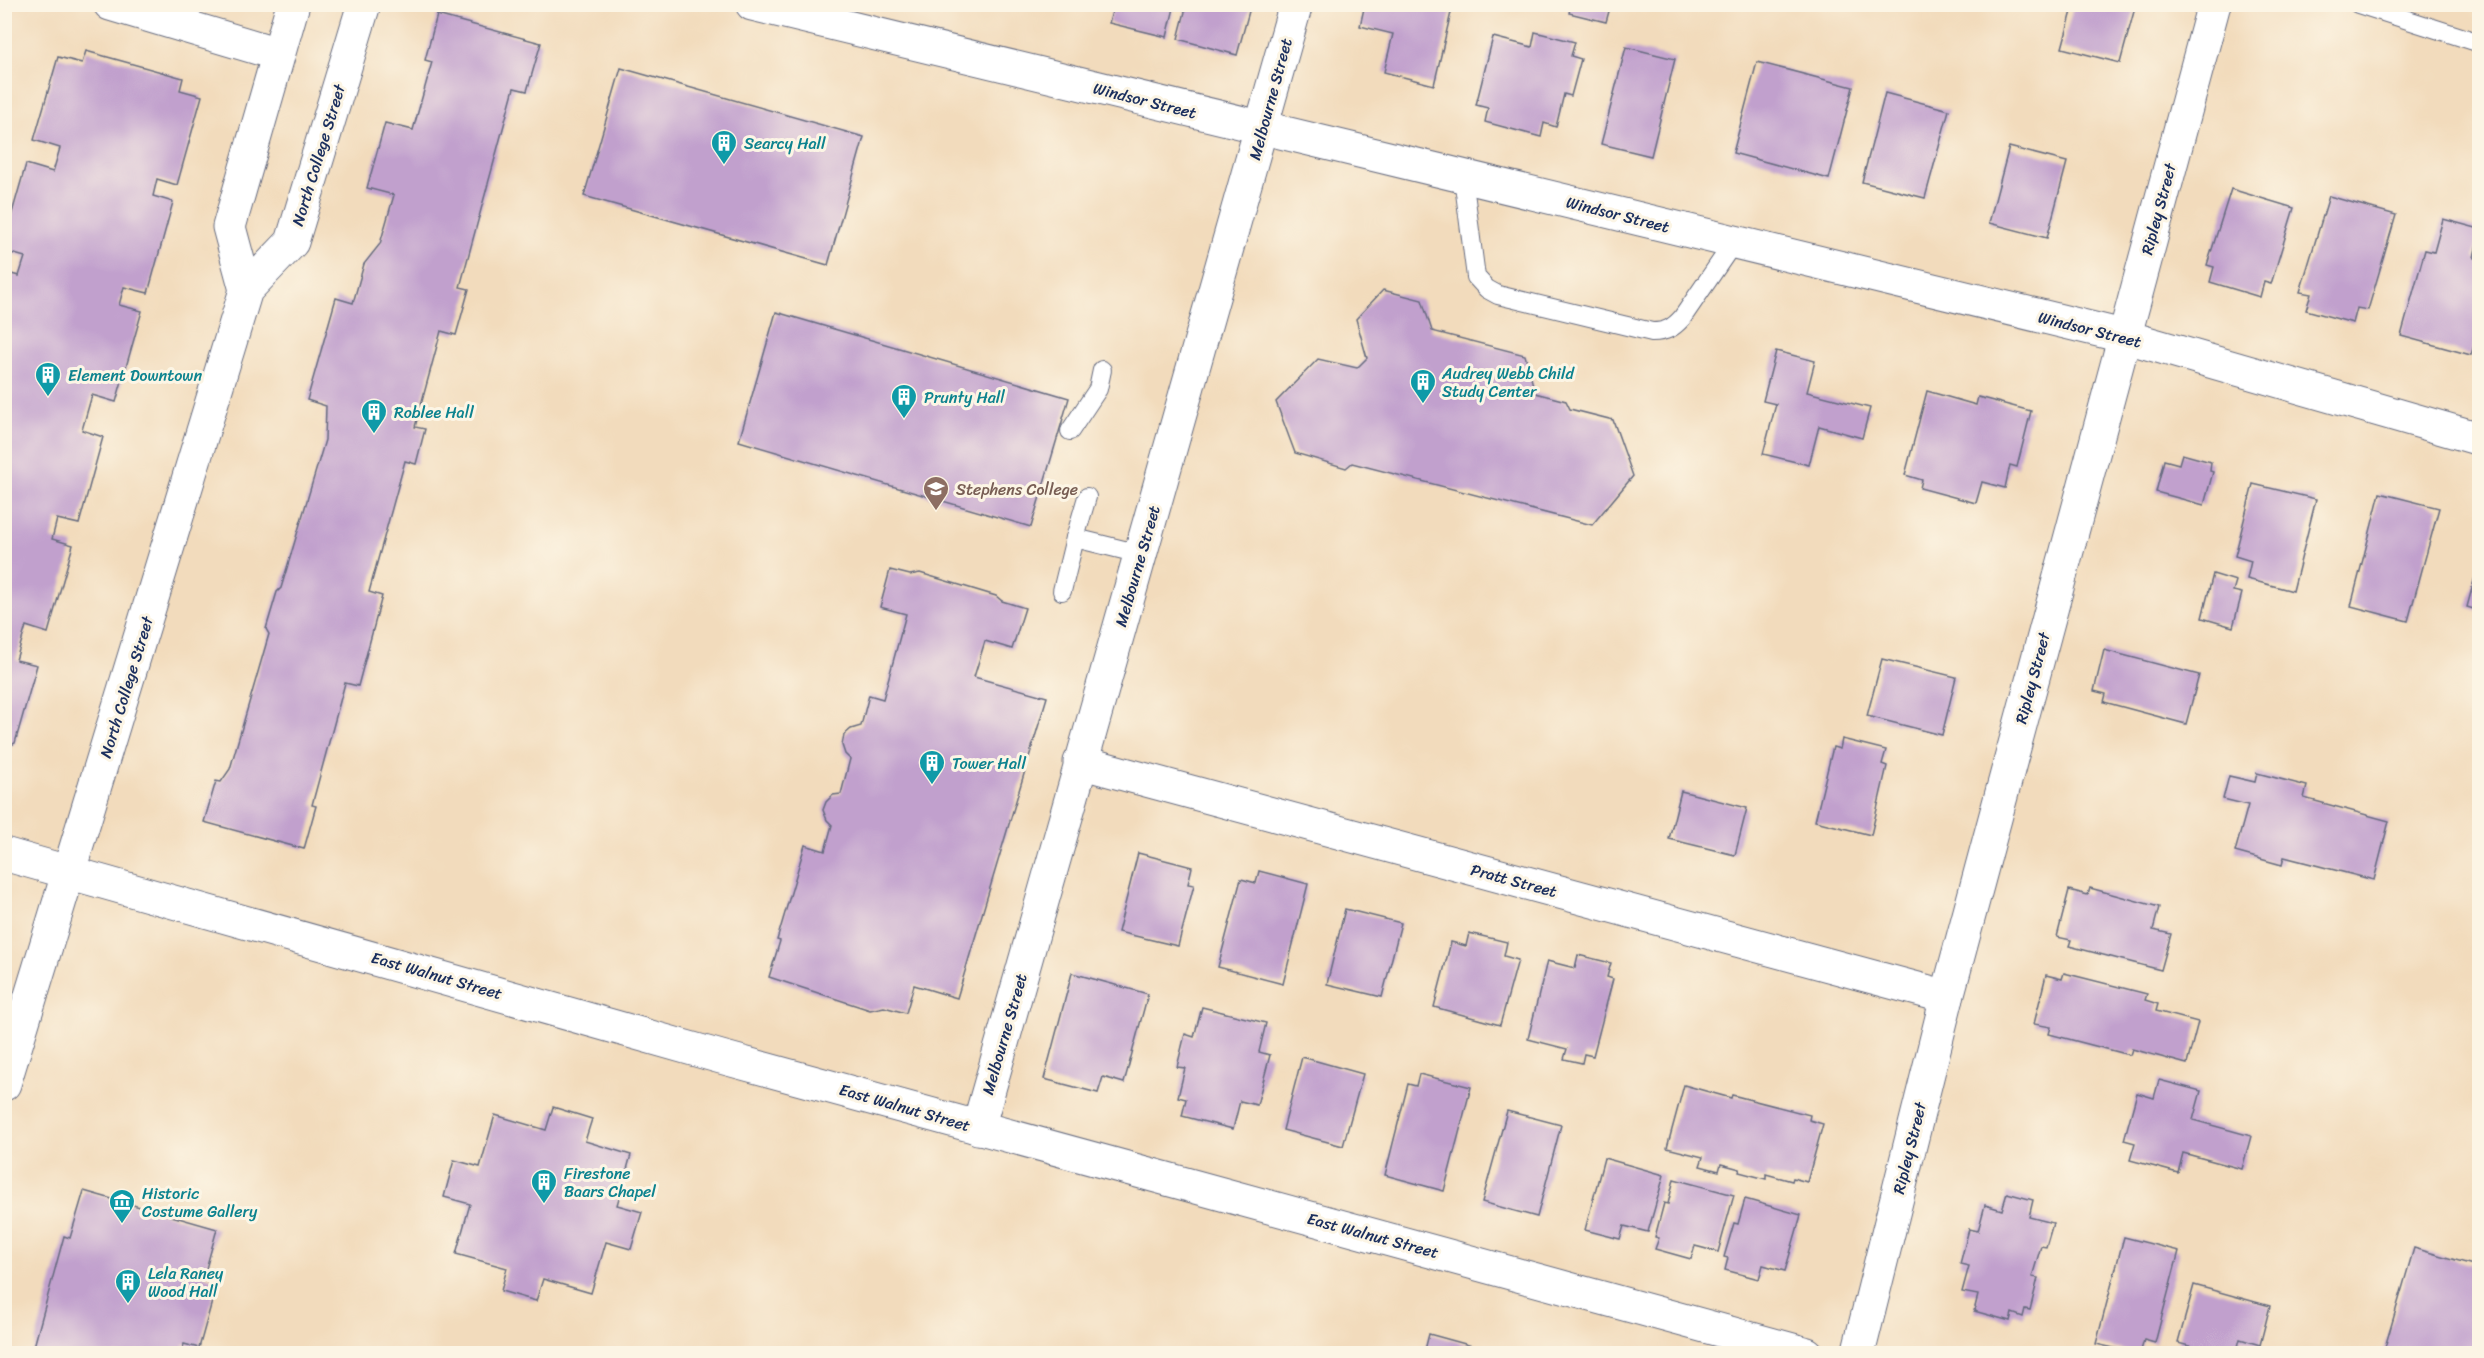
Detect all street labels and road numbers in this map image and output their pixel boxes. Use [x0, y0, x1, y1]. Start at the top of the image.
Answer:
street label: Melbourne Street [1240, 35, 1301, 163]
street label: Windsor Street [1090, 74, 1200, 127]
street label: North College Street [283, 80, 354, 230]
street label: Ripley Street [2132, 160, 2185, 258]
street label: Windsor Street [1563, 188, 1673, 241]
street label: Windsor Street [2035, 303, 2145, 356]
street label: Melbourne Street [1106, 502, 1169, 630]
street label: North College Street [91, 612, 162, 762]
street label: Ripley Street [2006, 629, 2059, 727]
street label: Pratt Street [1468, 855, 1560, 906]
street label: East Walnut Street [368, 943, 506, 1008]
street label: Melbourne Street [973, 970, 1036, 1098]
street label: East Walnut Street [836, 1075, 974, 1140]
street label: Ripley Street [1884, 1099, 1935, 1197]
street label: East Walnut Street [1304, 1204, 1442, 1267]

